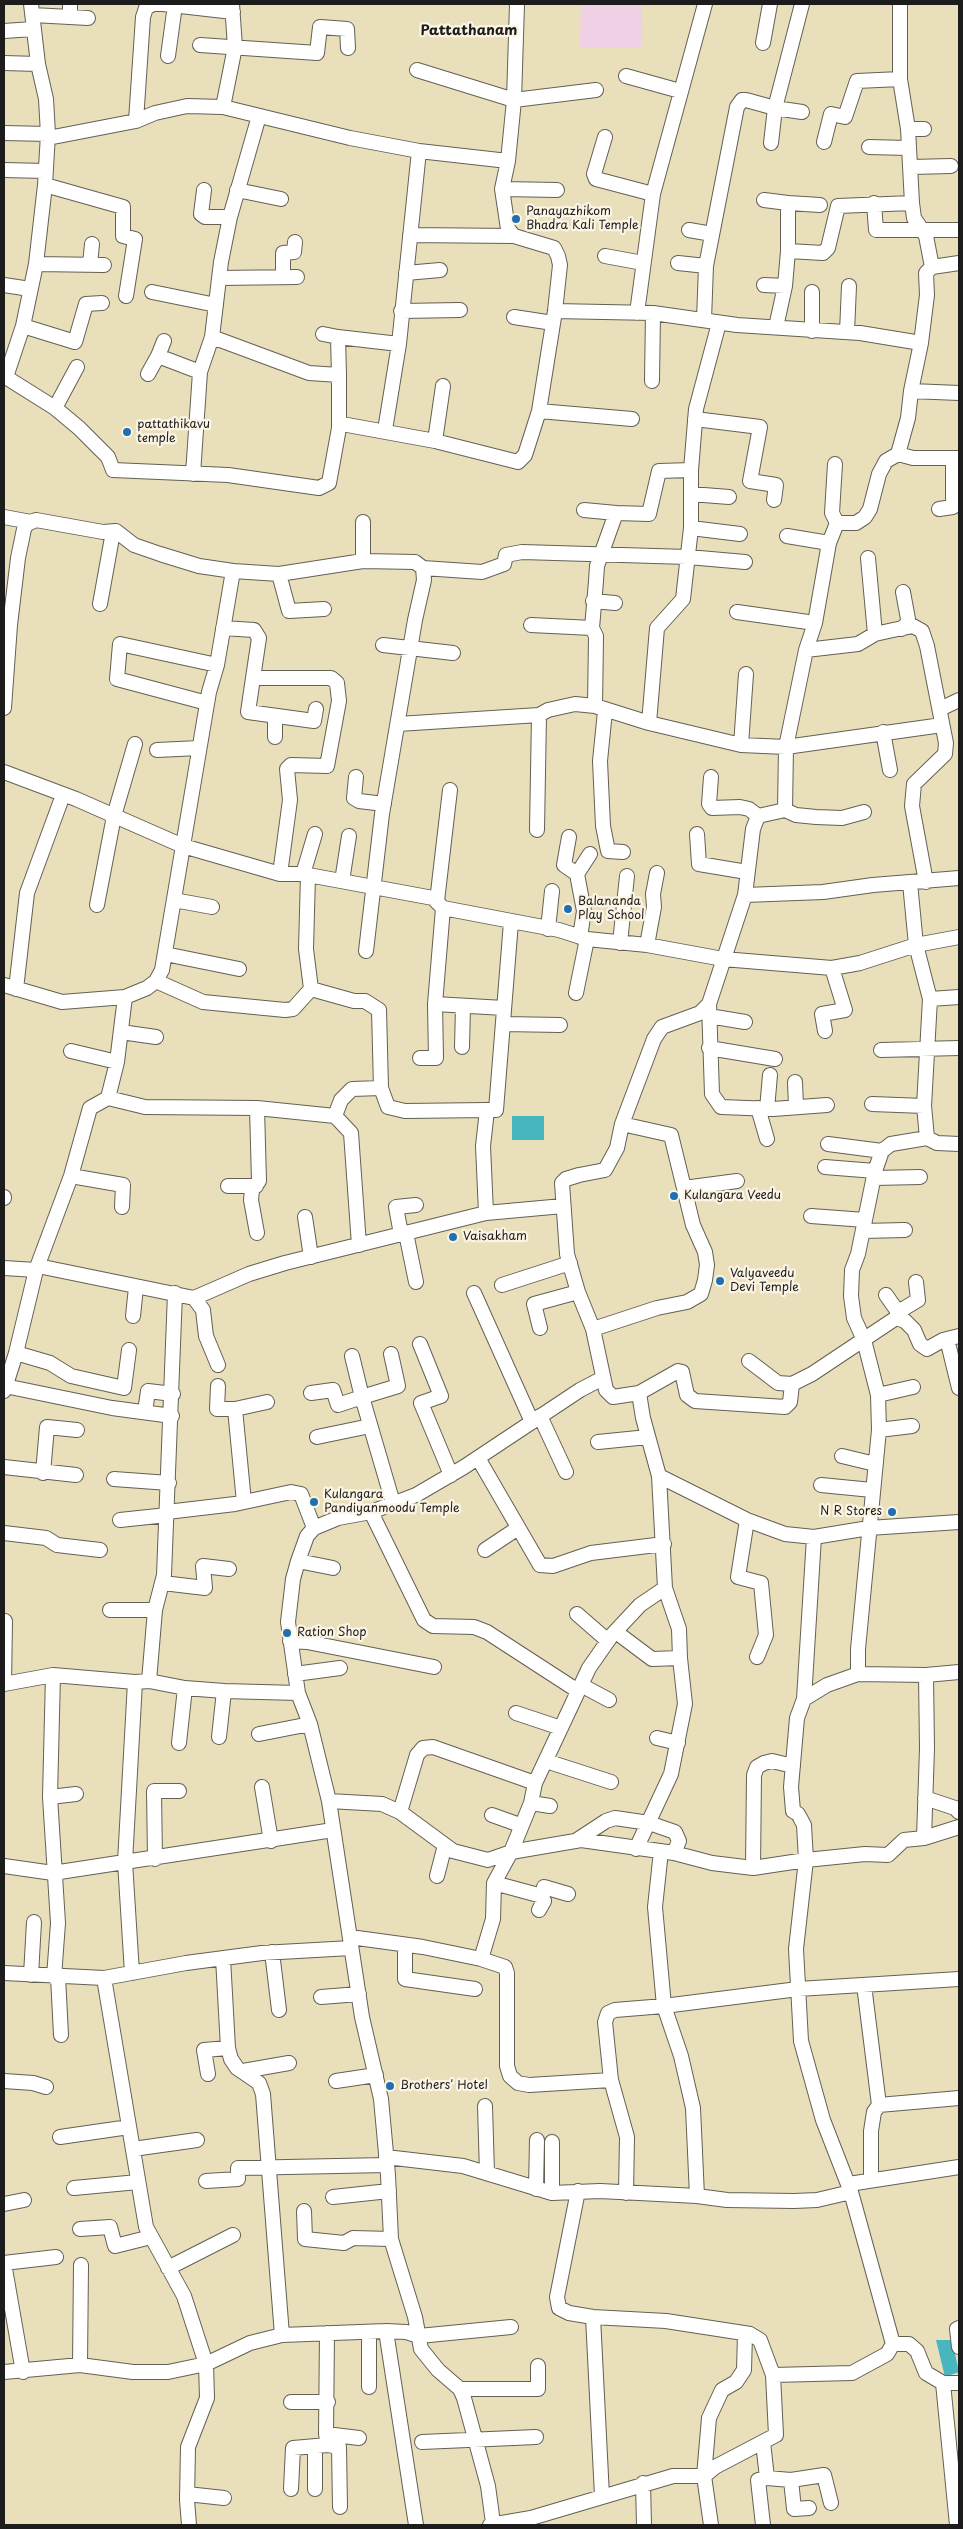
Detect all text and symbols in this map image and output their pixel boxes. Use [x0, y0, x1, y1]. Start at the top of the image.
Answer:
district label: Pattathanam [421, 23, 517, 39]
place label: Panayazhikom Bhadra Kali Temple [526, 205, 639, 233]
marker: Panayazhikom Bhadra Kali Temple [510, 213, 522, 225]
place label: pattathikavu temple [137, 418, 210, 446]
marker: pattathikavu temple [121, 426, 133, 438]
place label: Balananda Play School [578, 895, 644, 923]
marker: Balananda Play School [562, 903, 574, 915]
place label: Kulangara Veedu [684, 1189, 781, 1203]
marker: Kulangara Veedu [668, 1190, 680, 1202]
place label: Vaisakham [463, 1230, 527, 1244]
marker: Vaisakham [447, 1231, 459, 1243]
place label: Valyaveedu Devi Temple [730, 1267, 799, 1295]
marker: Valyaveedu Devi Temple [714, 1275, 726, 1287]
place label: Kulangara Pandiyanmoodu Temple [324, 1488, 460, 1516]
marker: Kulangara Pandiyanmoodu Temple [308, 1496, 320, 1508]
place label: N R Stores [820, 1505, 882, 1519]
marker: N R Stores [886, 1506, 898, 1518]
place label: Ration Shop [297, 1626, 367, 1640]
marker: Ration Shop [281, 1627, 293, 1639]
place label: Brothers' Hotel [400, 2079, 488, 2093]
marker: Brothers' Hotel [384, 2080, 396, 2092]

